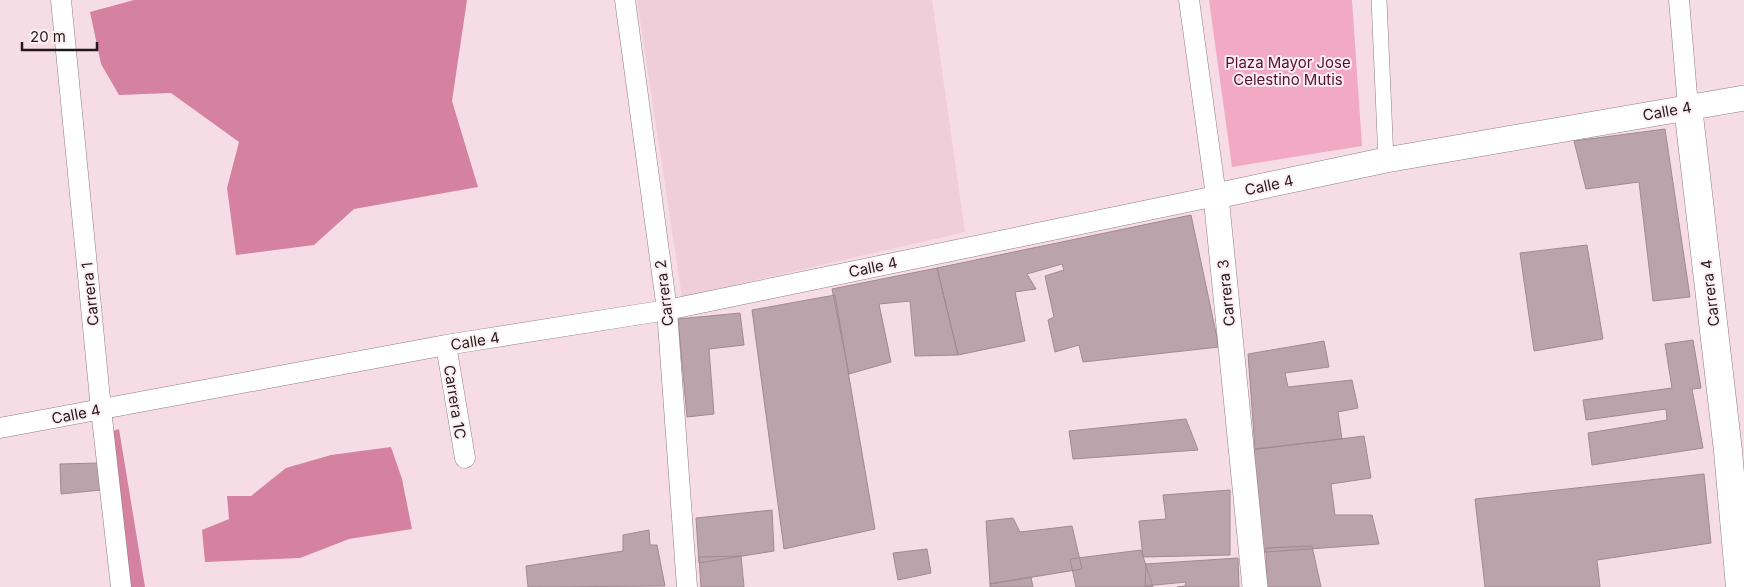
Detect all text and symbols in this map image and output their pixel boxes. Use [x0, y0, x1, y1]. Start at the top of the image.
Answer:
scale bar [22, 20, 98, 52]
text: 20 m [30, 27, 66, 46]
park label: Plaza Mayor Jose Celestino Mutis [1225, 53, 1351, 89]
street label: Calle 4 [1641, 97, 1693, 125]
street label: Calle 4 [1243, 171, 1295, 199]
street label: Calle 4 [847, 253, 899, 281]
street label: Carrera 4 [1696, 258, 1724, 328]
street label: Carrera 2 [650, 259, 678, 327]
street label: Carrera 3 [1213, 259, 1239, 327]
street label: Carrera 1 [77, 261, 103, 327]
street label: Calle 4 [449, 328, 501, 354]
street label: Carrera 1C [440, 364, 470, 440]
street label: Calle 4 [50, 400, 102, 428]

